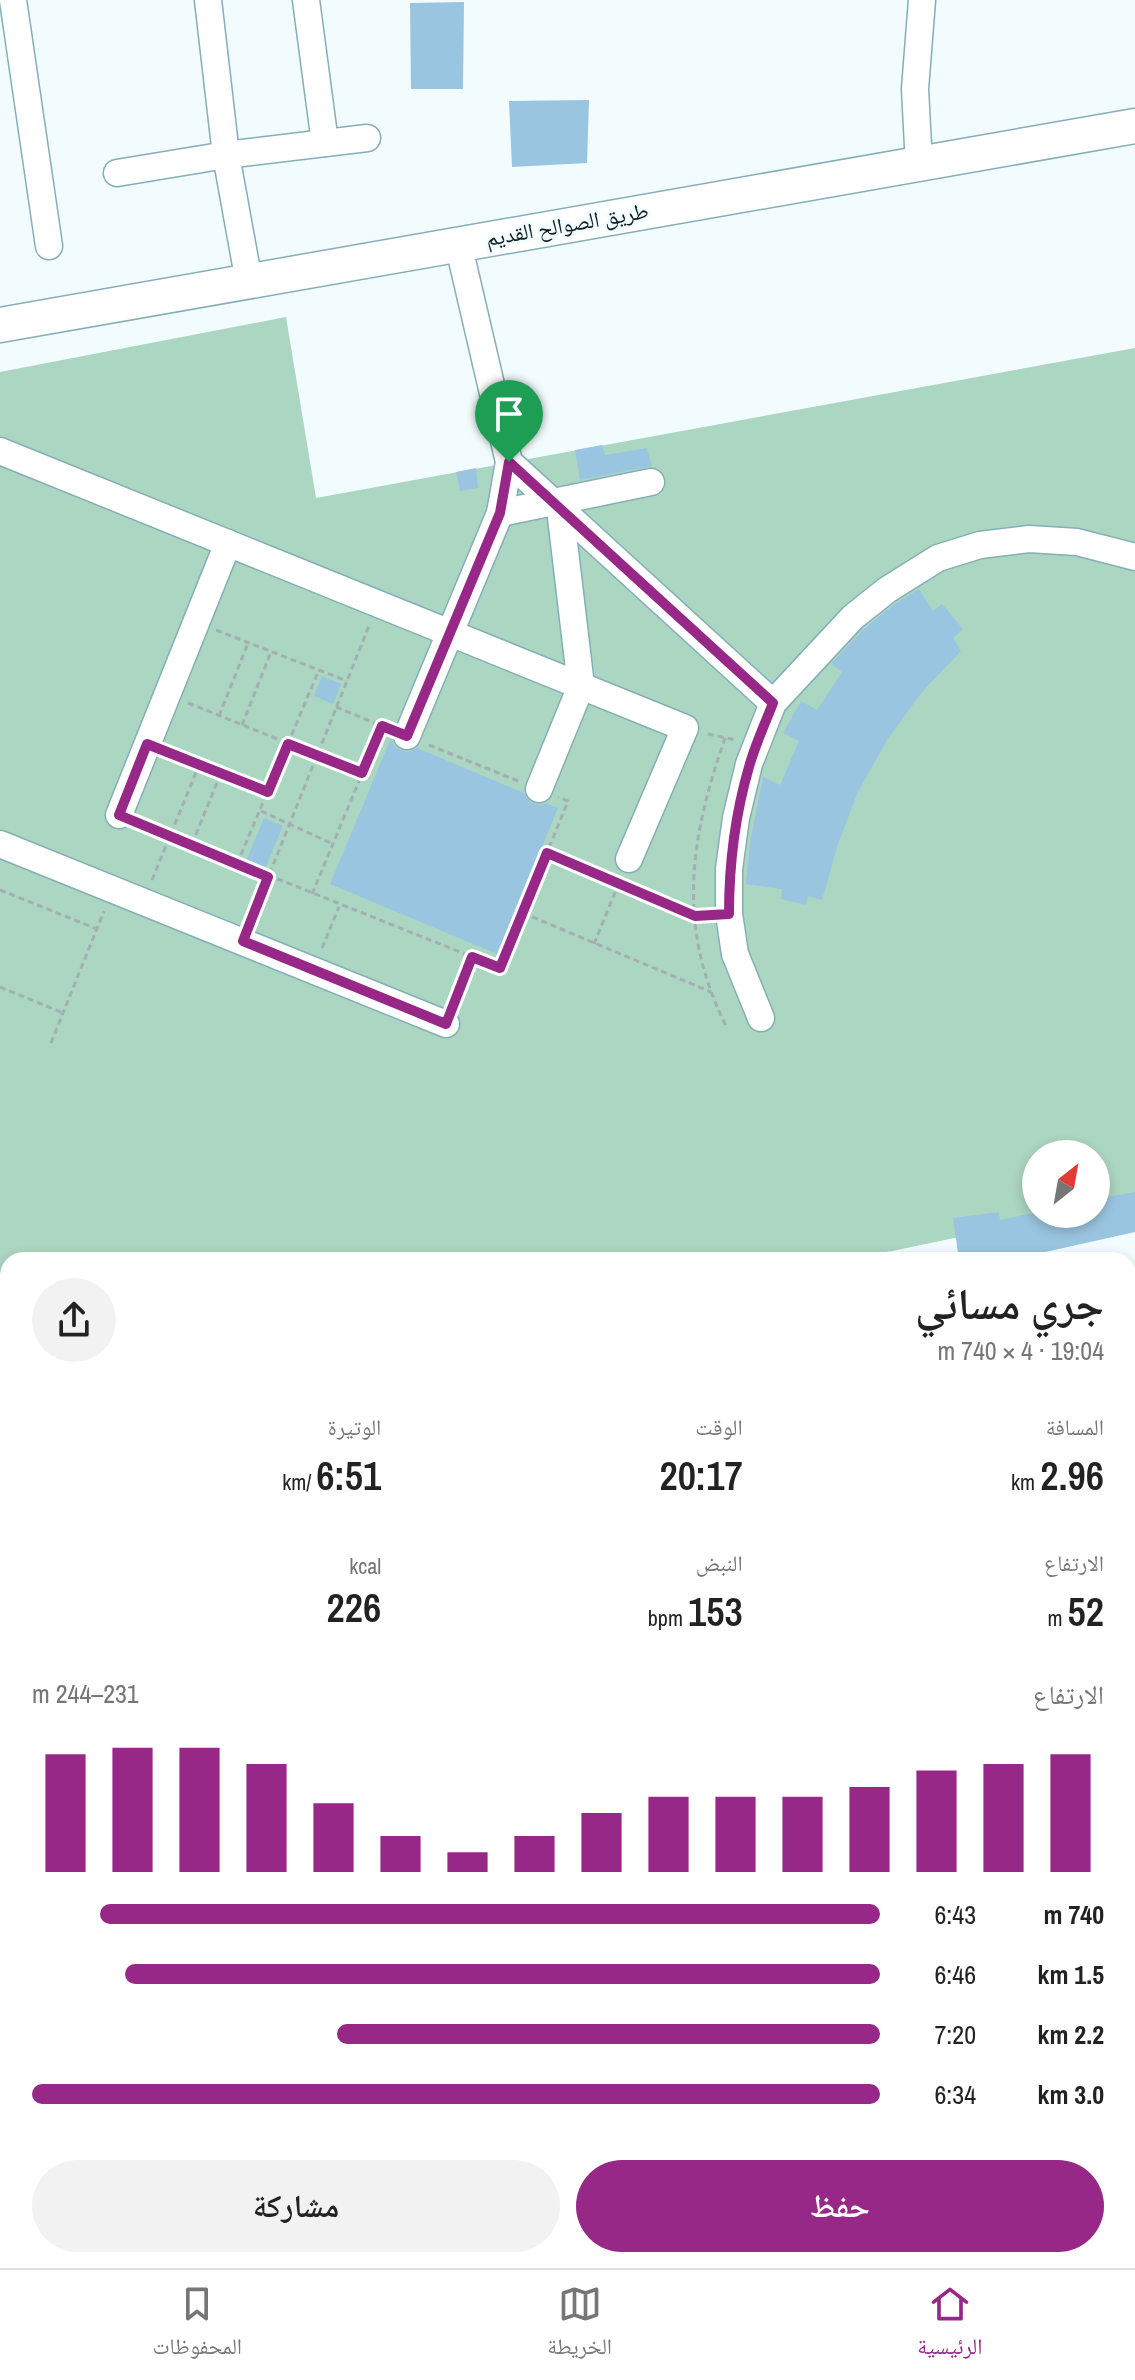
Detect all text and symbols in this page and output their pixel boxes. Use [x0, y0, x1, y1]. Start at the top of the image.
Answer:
street label: طريق الصوالح القديم [483, 195, 651, 253]
pin [475, 380, 543, 462]
icon: arrive [487, 392, 531, 436]
north arrow [1022, 1140, 1110, 1228]
map controls [1022, 1140, 1110, 1228]
text: جري مسائي [915, 1273, 1104, 1333]
button: share [32, 1278, 116, 1362]
text: 19:04 · 4 × 740 m [937, 1333, 1104, 1368]
text: الوتيرة [328, 1412, 381, 1442]
text: الوقت [695, 1412, 743, 1442]
text: المسافة [1046, 1412, 1104, 1442]
text: 6:51 [316, 1449, 381, 1502]
text: 20:17 [659, 1449, 743, 1502]
text: 2.96 [1040, 1449, 1104, 1502]
text: /km [282, 1467, 316, 1497]
text: km [1011, 1467, 1040, 1497]
text: النبض [696, 1548, 743, 1578]
text: الارتفاع [1044, 1548, 1104, 1578]
text: kcal [349, 1551, 381, 1581]
text: 226 [327, 1581, 381, 1634]
text: 153 [688, 1585, 743, 1638]
text: 52 [1068, 1585, 1104, 1638]
text: bpm [648, 1603, 688, 1633]
text: m [1047, 1603, 1068, 1633]
text: 231–244 m [32, 1676, 139, 1711]
text: الارتفاع [1033, 1677, 1104, 1712]
text: 6:43 [935, 1897, 976, 1932]
text: 740 m [1044, 1897, 1104, 1932]
text: 6:46 [935, 1957, 976, 1992]
text: 1.5 km [1038, 1957, 1104, 1992]
text: 7:20 [935, 2017, 976, 2052]
text: 2.2 km [1038, 2017, 1104, 2052]
text: 6:34 [935, 2077, 976, 2112]
text: 3.0 km [1038, 2077, 1104, 2112]
button: مشاركة [32, 2160, 560, 2252]
button: حفظ [576, 2160, 1104, 2252]
tab: المحفوظات [153, 2282, 242, 2368]
tab: الخريطة [547, 2282, 612, 2368]
tab: الرئيسية [917, 2282, 982, 2368]

